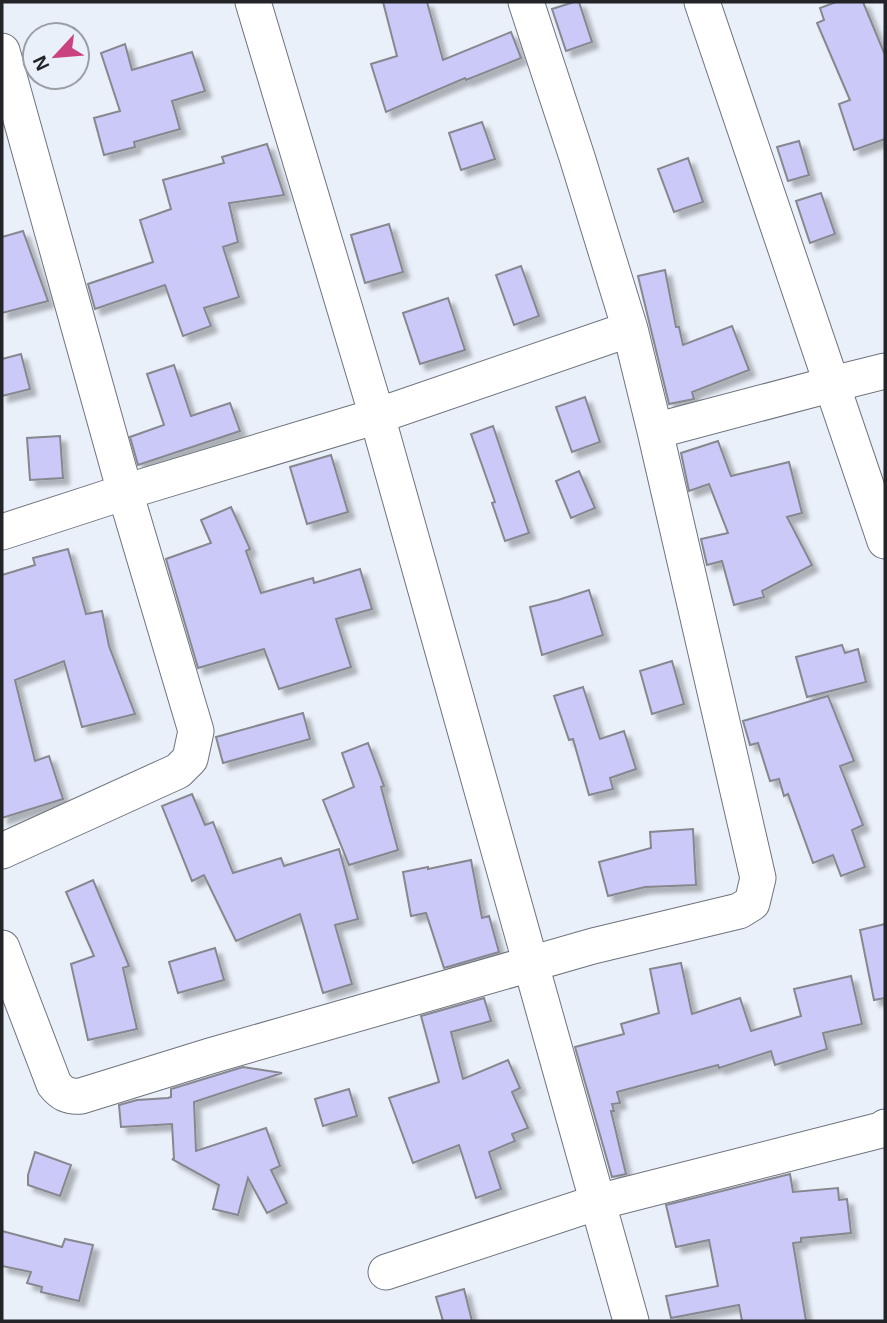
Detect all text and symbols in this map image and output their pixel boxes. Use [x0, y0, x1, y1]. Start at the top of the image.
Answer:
north arrow [21, 21, 91, 91]
text: N [29, 52, 54, 74]

